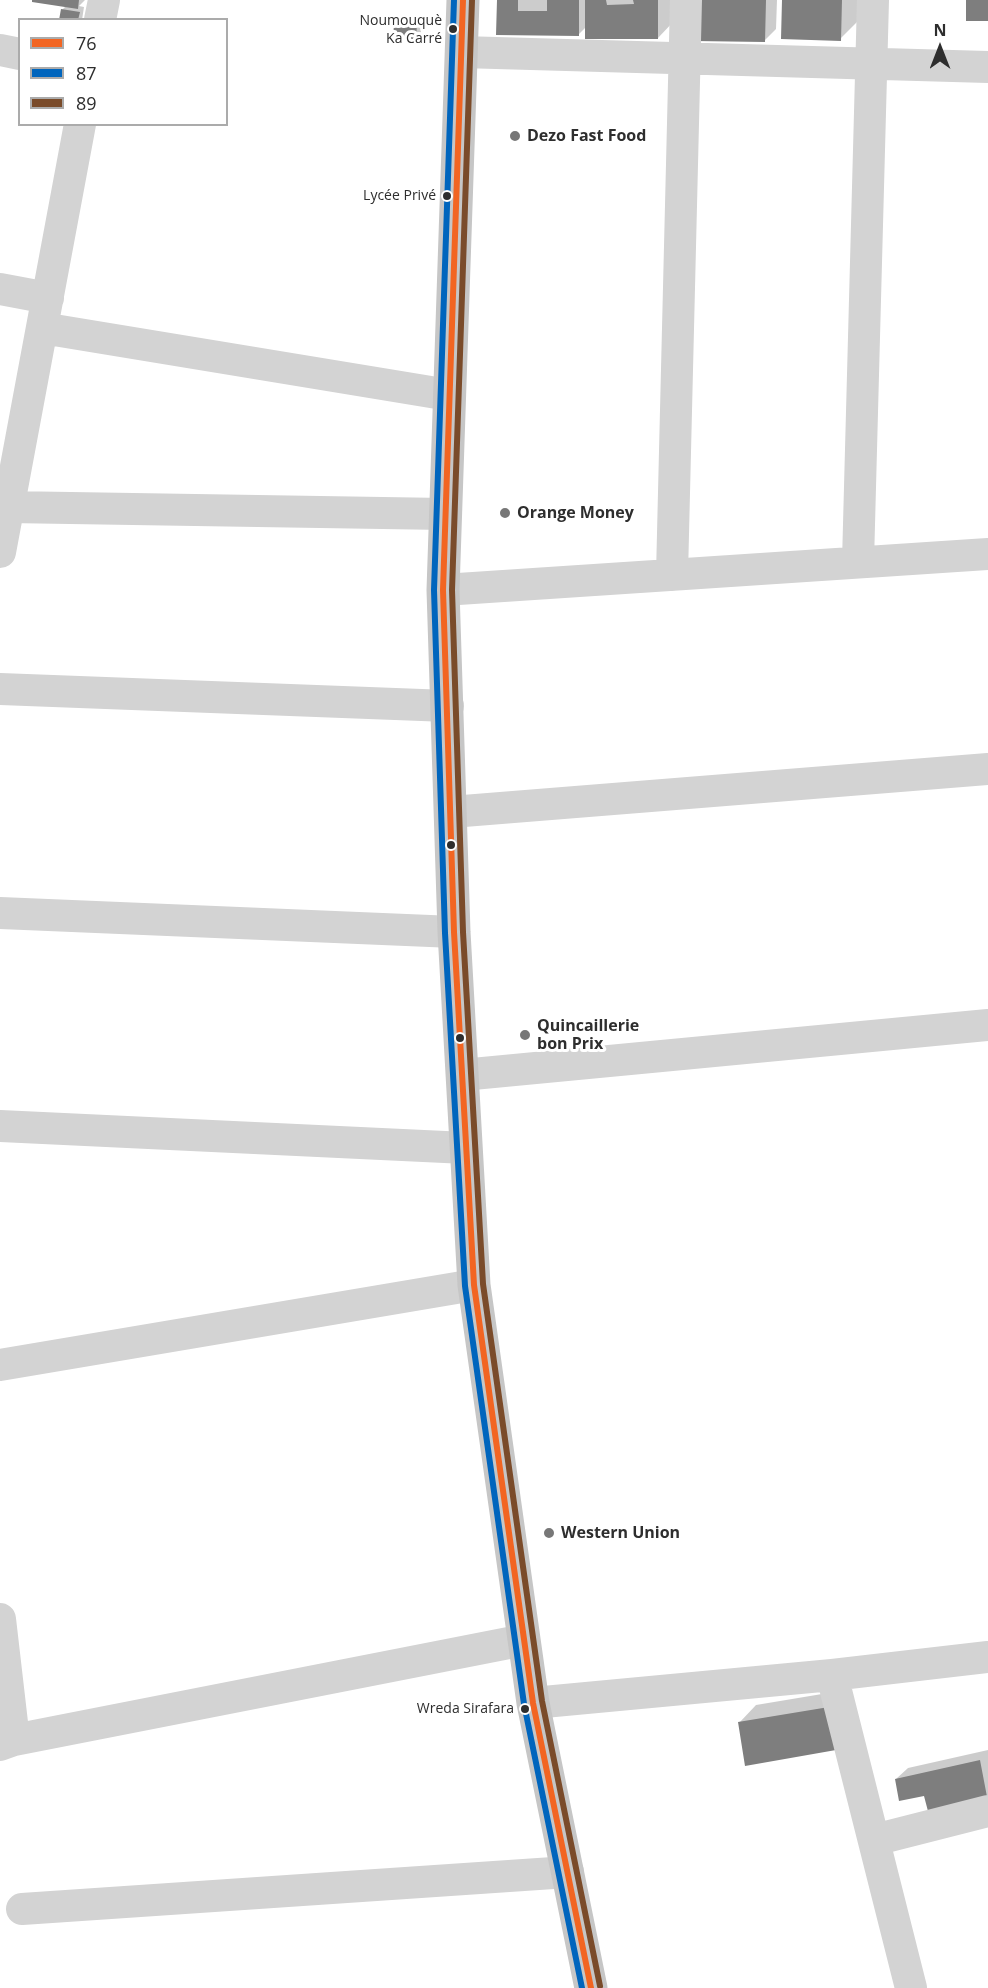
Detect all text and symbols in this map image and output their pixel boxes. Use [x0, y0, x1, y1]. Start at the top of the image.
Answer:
place label: Noumouquè Ka Carré [359, 13, 442, 46]
legend [18, 18, 228, 126]
north arrow [910, 18, 970, 78]
text: N [933, 19, 947, 41]
marker: Noumouquè Ka Carré [447, 23, 459, 35]
text: 76 [76, 31, 97, 55]
text: 87 [76, 61, 97, 85]
text: 89 [76, 91, 97, 115]
place label: Dezo Fast Food [527, 126, 646, 146]
marker: Dezo Fast Food [508, 129, 522, 143]
place label: Lycée Privé [363, 188, 436, 204]
marker: Lycée Privé [441, 190, 453, 202]
place label: Orange Money [517, 503, 634, 523]
marker: Orange Money [498, 506, 512, 520]
unlabelled marker [445, 839, 457, 851]
place label: Quincaillerie bon Prix [537, 1016, 639, 1054]
marker: Quincaillerie bon Prix [518, 1028, 532, 1042]
unlabelled marker [454, 1032, 466, 1044]
place label: Western Union [561, 1523, 680, 1543]
marker: Western Union [542, 1526, 556, 1540]
place label: Wreda Sirafara [417, 1701, 514, 1717]
marker: Wreda Sirafara [519, 1703, 531, 1715]

